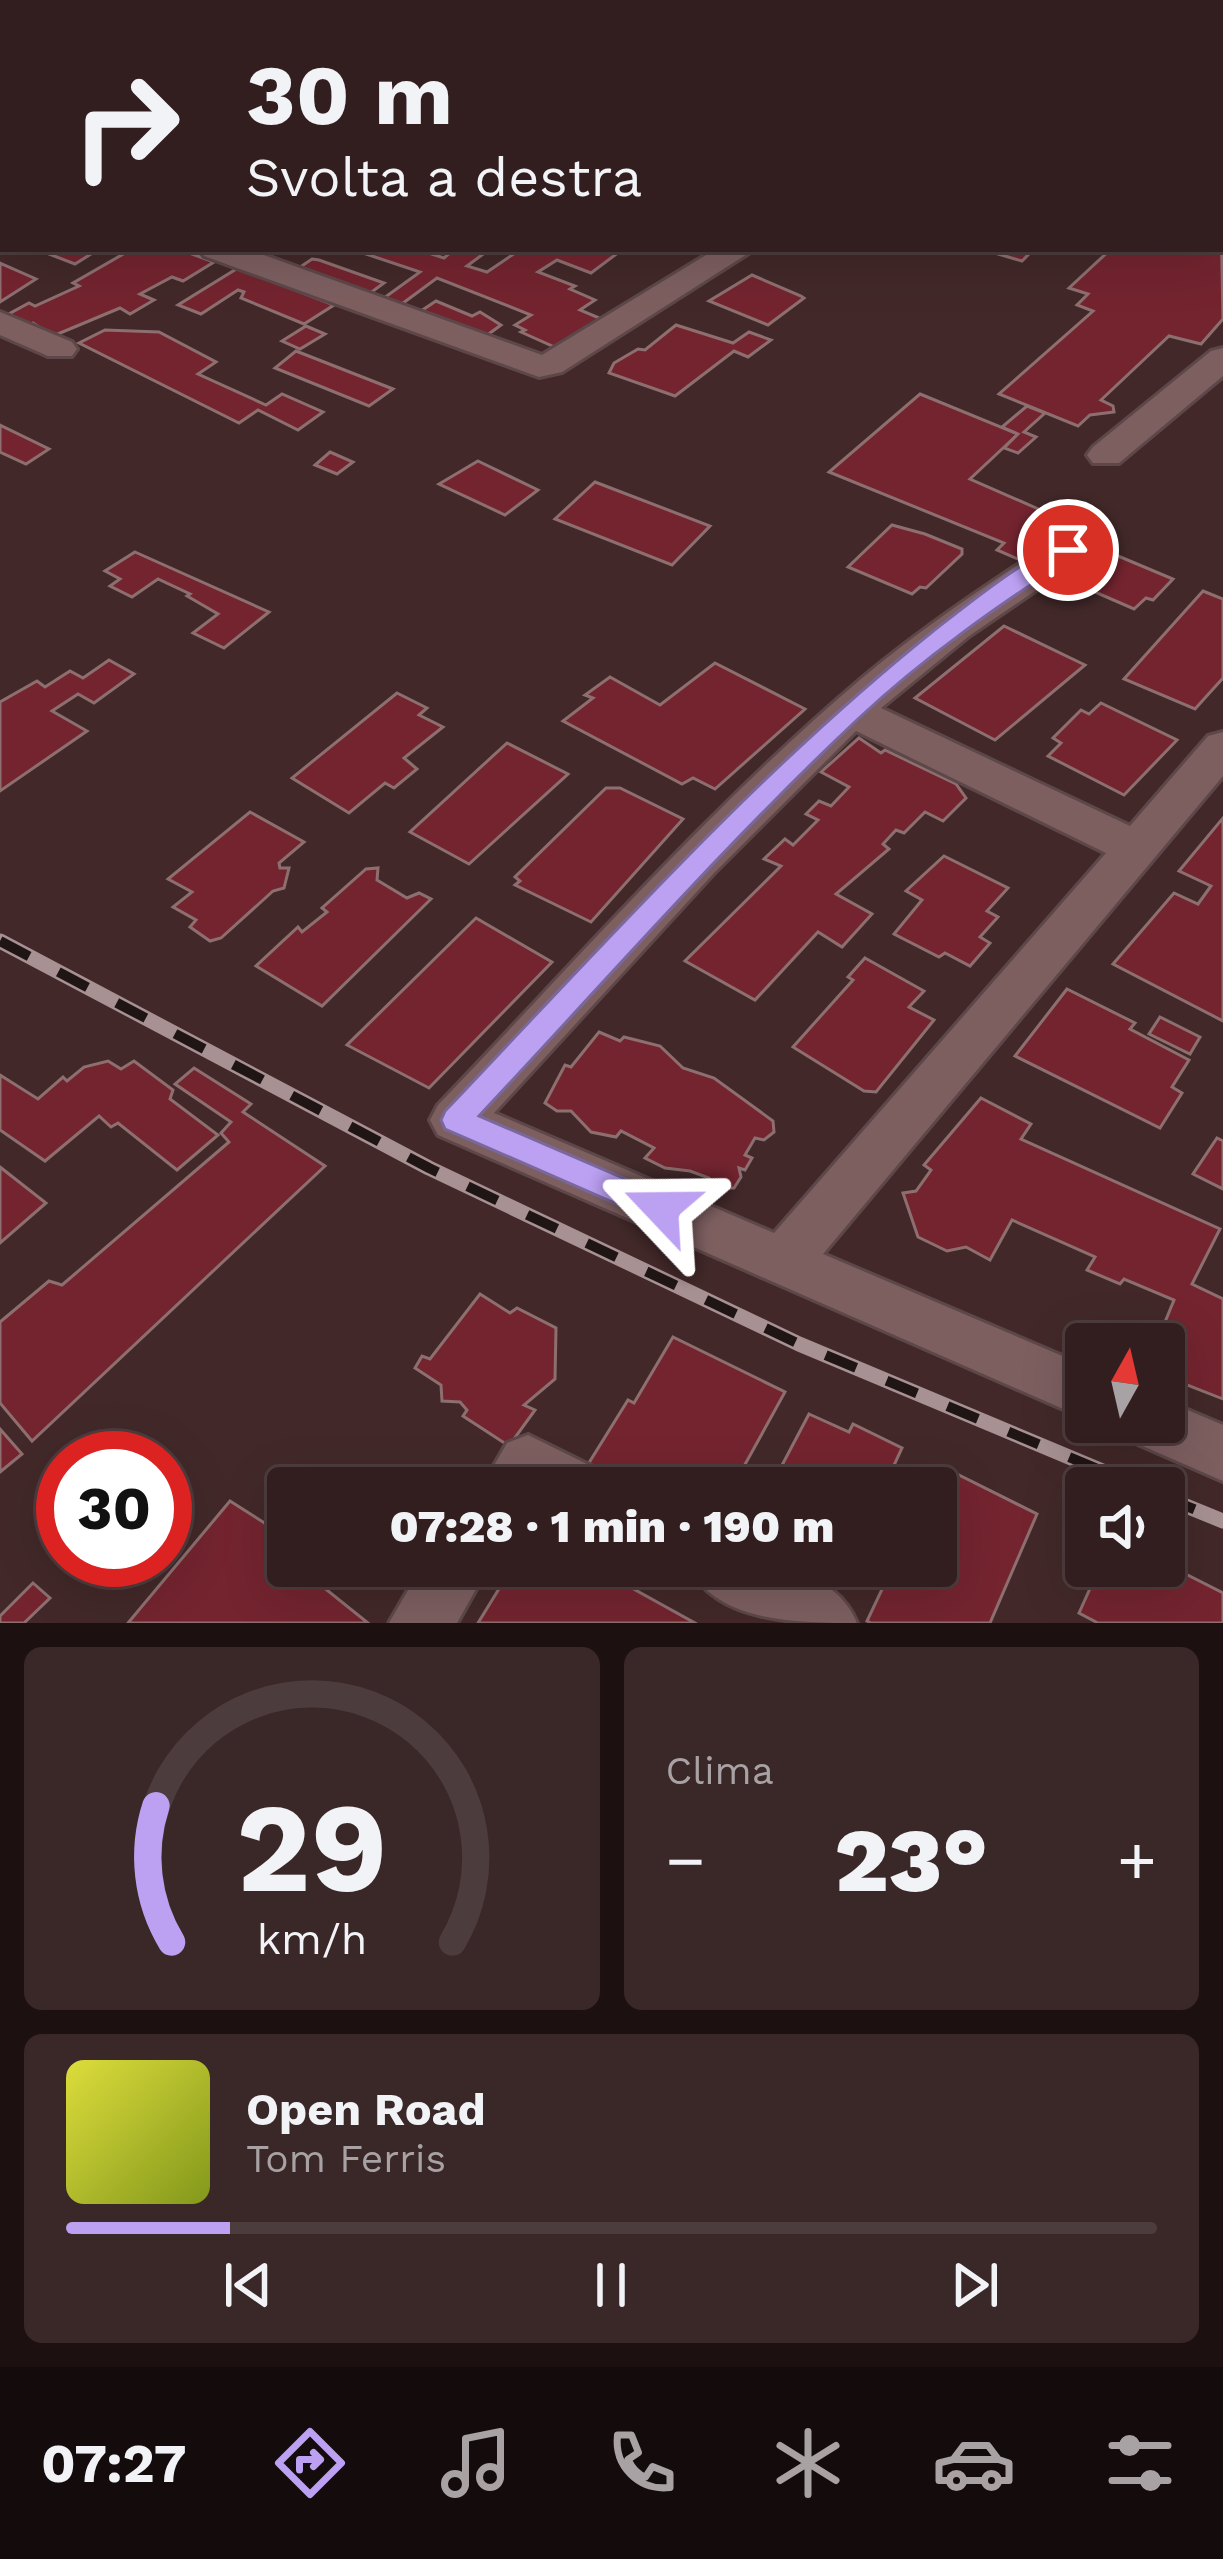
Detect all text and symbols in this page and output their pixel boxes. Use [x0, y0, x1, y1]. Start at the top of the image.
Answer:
text: 30 m [246, 46, 453, 144]
icon: right [48, 48, 204, 204]
text: Svolta a destra [246, 146, 642, 209]
pin [1017, 499, 1119, 601]
icon: arrive [1035, 517, 1101, 583]
position arrow [598, 1145, 724, 1271]
north arrow [1065, 1323, 1185, 1443]
map controls [1065, 1323, 1185, 1587]
speed limit sign: 30 [36, 1431, 192, 1587]
button: sound [1065, 1467, 1185, 1587]
text: 07:28 · 1 min · 190 m [389, 1500, 835, 1553]
text: Clima [666, 1748, 774, 1793]
text: 29 [236, 1775, 387, 1921]
text: 23° [834, 1807, 988, 1913]
text: − [666, 1822, 705, 1899]
text: + [1117, 1822, 1157, 1899]
text: km/h [256, 1913, 367, 1963]
text: Open Road [246, 2083, 486, 2136]
text: Tom Ferris [246, 2136, 446, 2181]
icon: previous [215, 2252, 281, 2318]
icon: pause [578, 2252, 644, 2318]
icon: next [942, 2252, 1008, 2318]
icon: directions [268, 2421, 352, 2505]
icon: music [434, 2421, 518, 2505]
icon: phone [600, 2421, 684, 2505]
icon: climate [766, 2421, 850, 2505]
icon: car [932, 2421, 1016, 2505]
icon: filters [1098, 2421, 1182, 2505]
text: 07:27 [41, 2432, 187, 2495]

